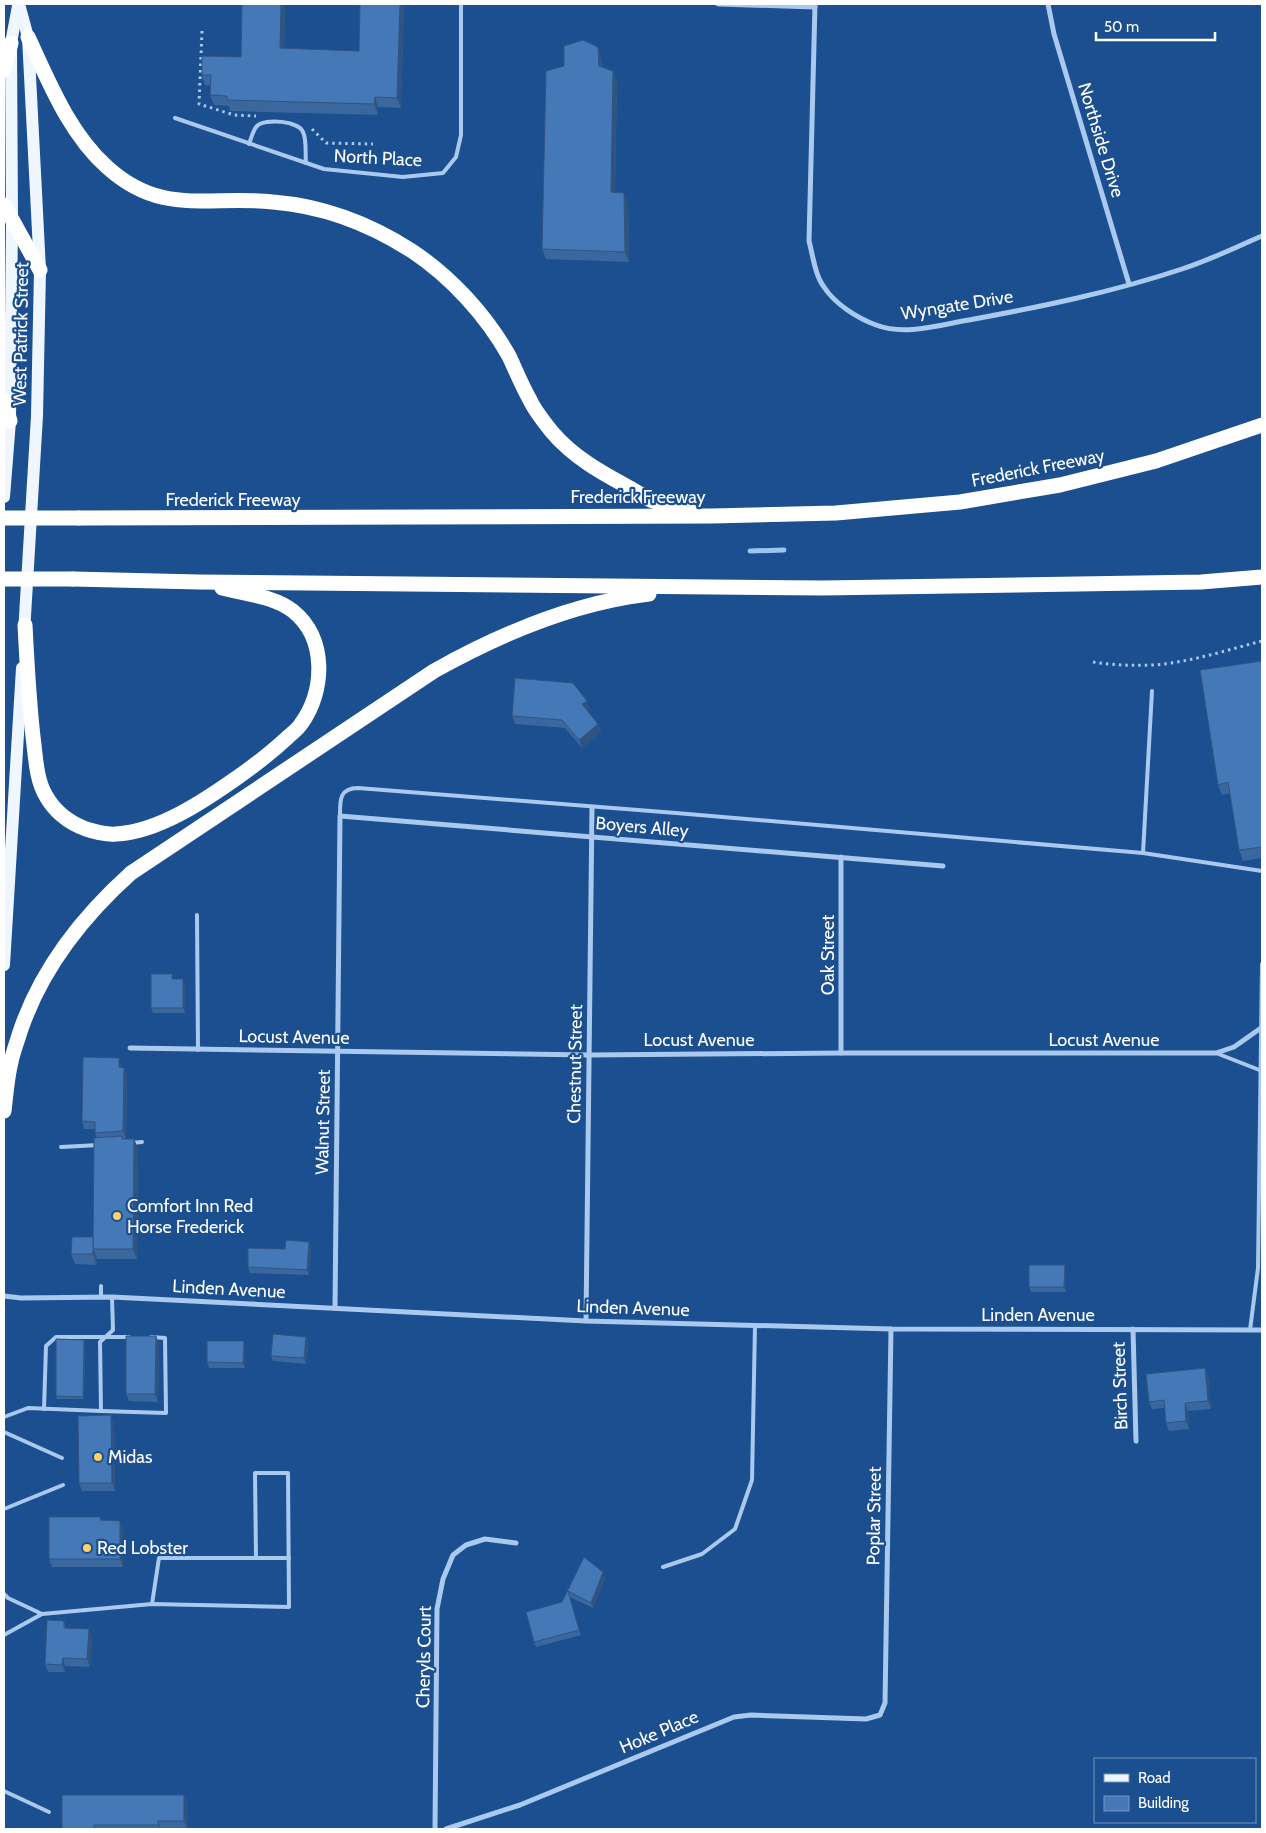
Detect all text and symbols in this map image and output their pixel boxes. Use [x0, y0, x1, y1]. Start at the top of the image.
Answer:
scale bar [1096, 10, 1215, 42]
text: 50 m [1104, 18, 1139, 36]
street label: Northside Drive [1073, 80, 1129, 200]
street label: North Place [333, 145, 423, 171]
street label: West Patrick Street [9, 262, 33, 406]
street label: Wyngate Drive [899, 285, 1015, 325]
street label: Frederick Freeway [970, 444, 1106, 492]
street label: Frederick Freeway [570, 486, 706, 508]
street label: Frederick Freeway [165, 489, 301, 511]
street label: Boyers Alley [595, 812, 689, 842]
street label: Oak Street [817, 915, 839, 995]
street label: Chestnut Street [563, 1004, 587, 1124]
street label: Locust Avenue [238, 1025, 350, 1049]
street label: Locust Avenue [644, 1029, 755, 1051]
street label: Locust Avenue [1049, 1029, 1160, 1051]
street label: Walnut Street [311, 1069, 335, 1175]
place label: Comfort Inn Red Horse Frederick [127, 1195, 253, 1238]
marker: Comfort Inn Red Horse Frederick [111, 1210, 123, 1222]
street label: Linden Avenue [172, 1275, 286, 1303]
street label: Linden Avenue [576, 1295, 690, 1321]
street label: Linden Avenue [981, 1304, 1095, 1326]
street label: Birch Street [1107, 1342, 1133, 1430]
place label: Midas [108, 1446, 152, 1468]
marker: Midas [92, 1451, 104, 1463]
street label: Poplar Street [862, 1466, 886, 1566]
place label: Red Lobster [97, 1537, 188, 1559]
marker: Red Lobster [81, 1542, 93, 1554]
street label: Cheryls Court [412, 1606, 436, 1708]
street label: Hoke Place [616, 1706, 702, 1758]
legend [1094, 1758, 1256, 1823]
text: Road [1138, 1769, 1171, 1787]
text: Building [1138, 1794, 1189, 1812]

